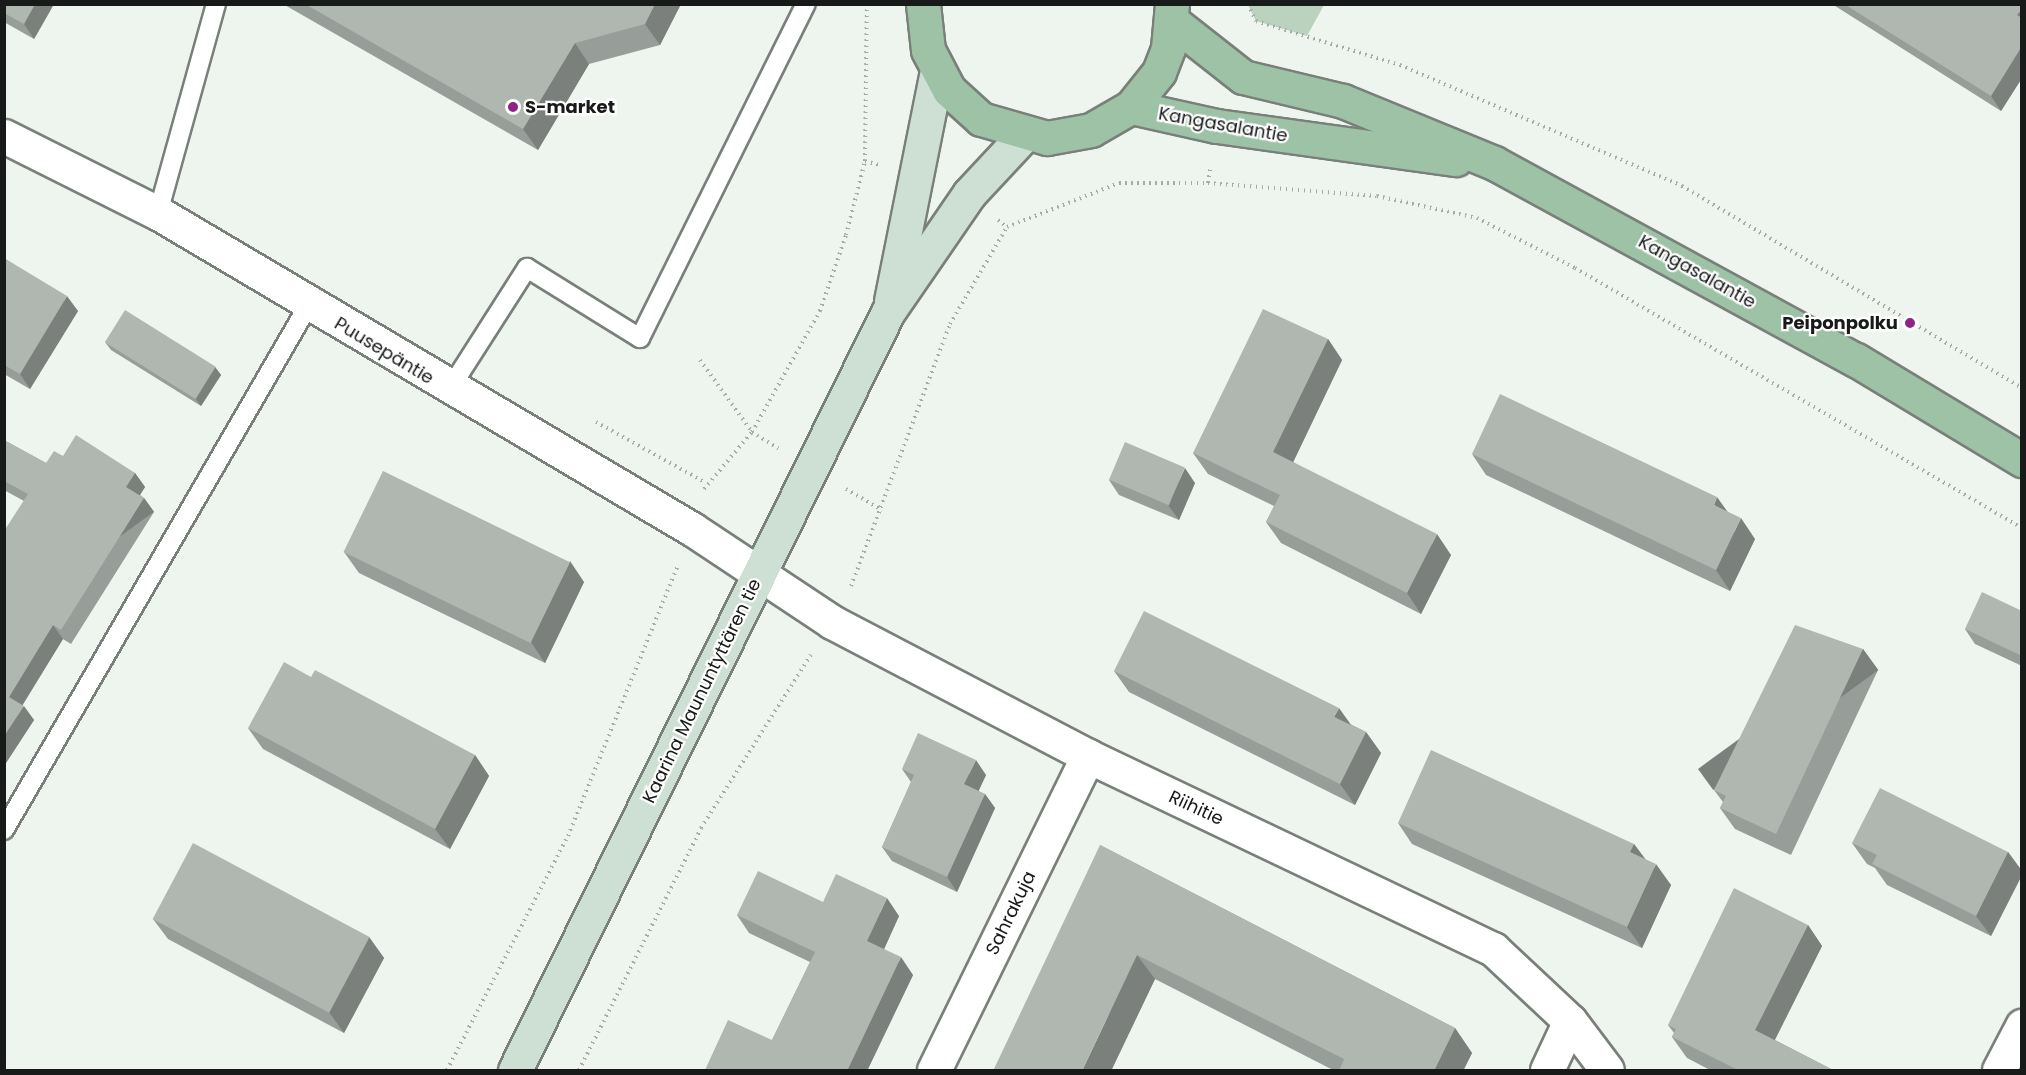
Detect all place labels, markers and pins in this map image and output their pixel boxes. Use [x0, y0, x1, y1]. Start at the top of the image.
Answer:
place label: S-market [525, 96, 615, 118]
marker: S-market [506, 100, 520, 114]
place label: Peiponpolku [1782, 312, 1898, 334]
marker: Peiponpolku [1903, 316, 1917, 330]

